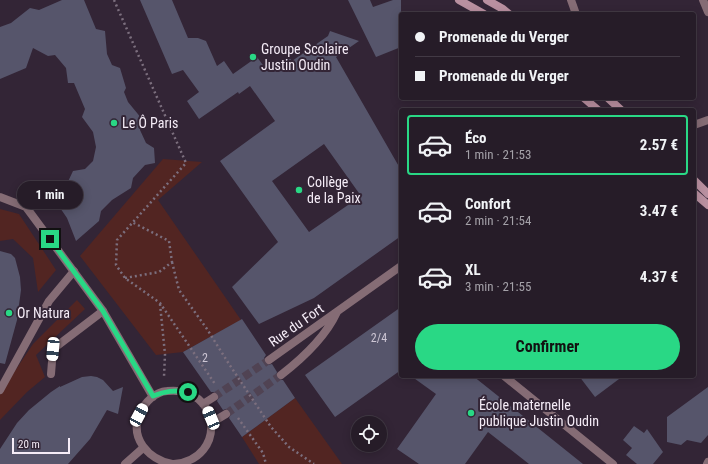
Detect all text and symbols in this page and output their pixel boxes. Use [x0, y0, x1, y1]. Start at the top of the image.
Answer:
text: Promenade du Verger [439, 28, 569, 46]
place label: Groupe Scolaire Justin Oudin [261, 41, 349, 73]
marker: Groupe Scolaire Justin Oudin [248, 52, 258, 62]
text: Promenade du Verger [439, 67, 569, 85]
place label: Le Ô Paris [122, 114, 178, 131]
marker: Le Ô Paris [109, 118, 119, 128]
icon: car [417, 127, 453, 163]
text: Éco [465, 129, 487, 147]
text: 2.57 € [640, 136, 678, 154]
text: 1 min · 21:53 [465, 147, 531, 162]
place label: Collège de la Paix [307, 174, 361, 206]
callout: 1 min [17, 181, 83, 209]
marker: Collège de la Paix [294, 185, 304, 195]
text: 1 min [36, 187, 64, 202]
icon: car [417, 193, 453, 229]
text: Confort [465, 195, 511, 213]
text: 3.47 € [640, 202, 678, 220]
text: 2 min · 21:54 [465, 213, 531, 228]
route end [41, 230, 59, 248]
icon: car [417, 259, 453, 295]
text: XL [465, 261, 481, 279]
text: 4.37 € [640, 268, 678, 286]
text: 3 min · 21:55 [465, 279, 531, 294]
street label: Rue du Fort [265, 300, 327, 350]
place label: Or Natura [17, 305, 70, 321]
marker: Or Natura [4, 308, 14, 318]
button: Confirmer [415, 324, 680, 370]
house number: 2/4 [371, 331, 387, 345]
car [46, 337, 60, 361]
house number: 2 [202, 351, 208, 365]
route start [179, 383, 197, 401]
place label: École maternelle publique Justin Oudin [479, 396, 599, 429]
car [128, 402, 150, 428]
car [201, 405, 221, 431]
marker: École maternelle publique Justin Oudin [466, 408, 476, 418]
map controls [351, 416, 387, 452]
button: locate [351, 416, 387, 452]
scale bar [12, 436, 70, 455]
text: 20 m [18, 438, 40, 451]

